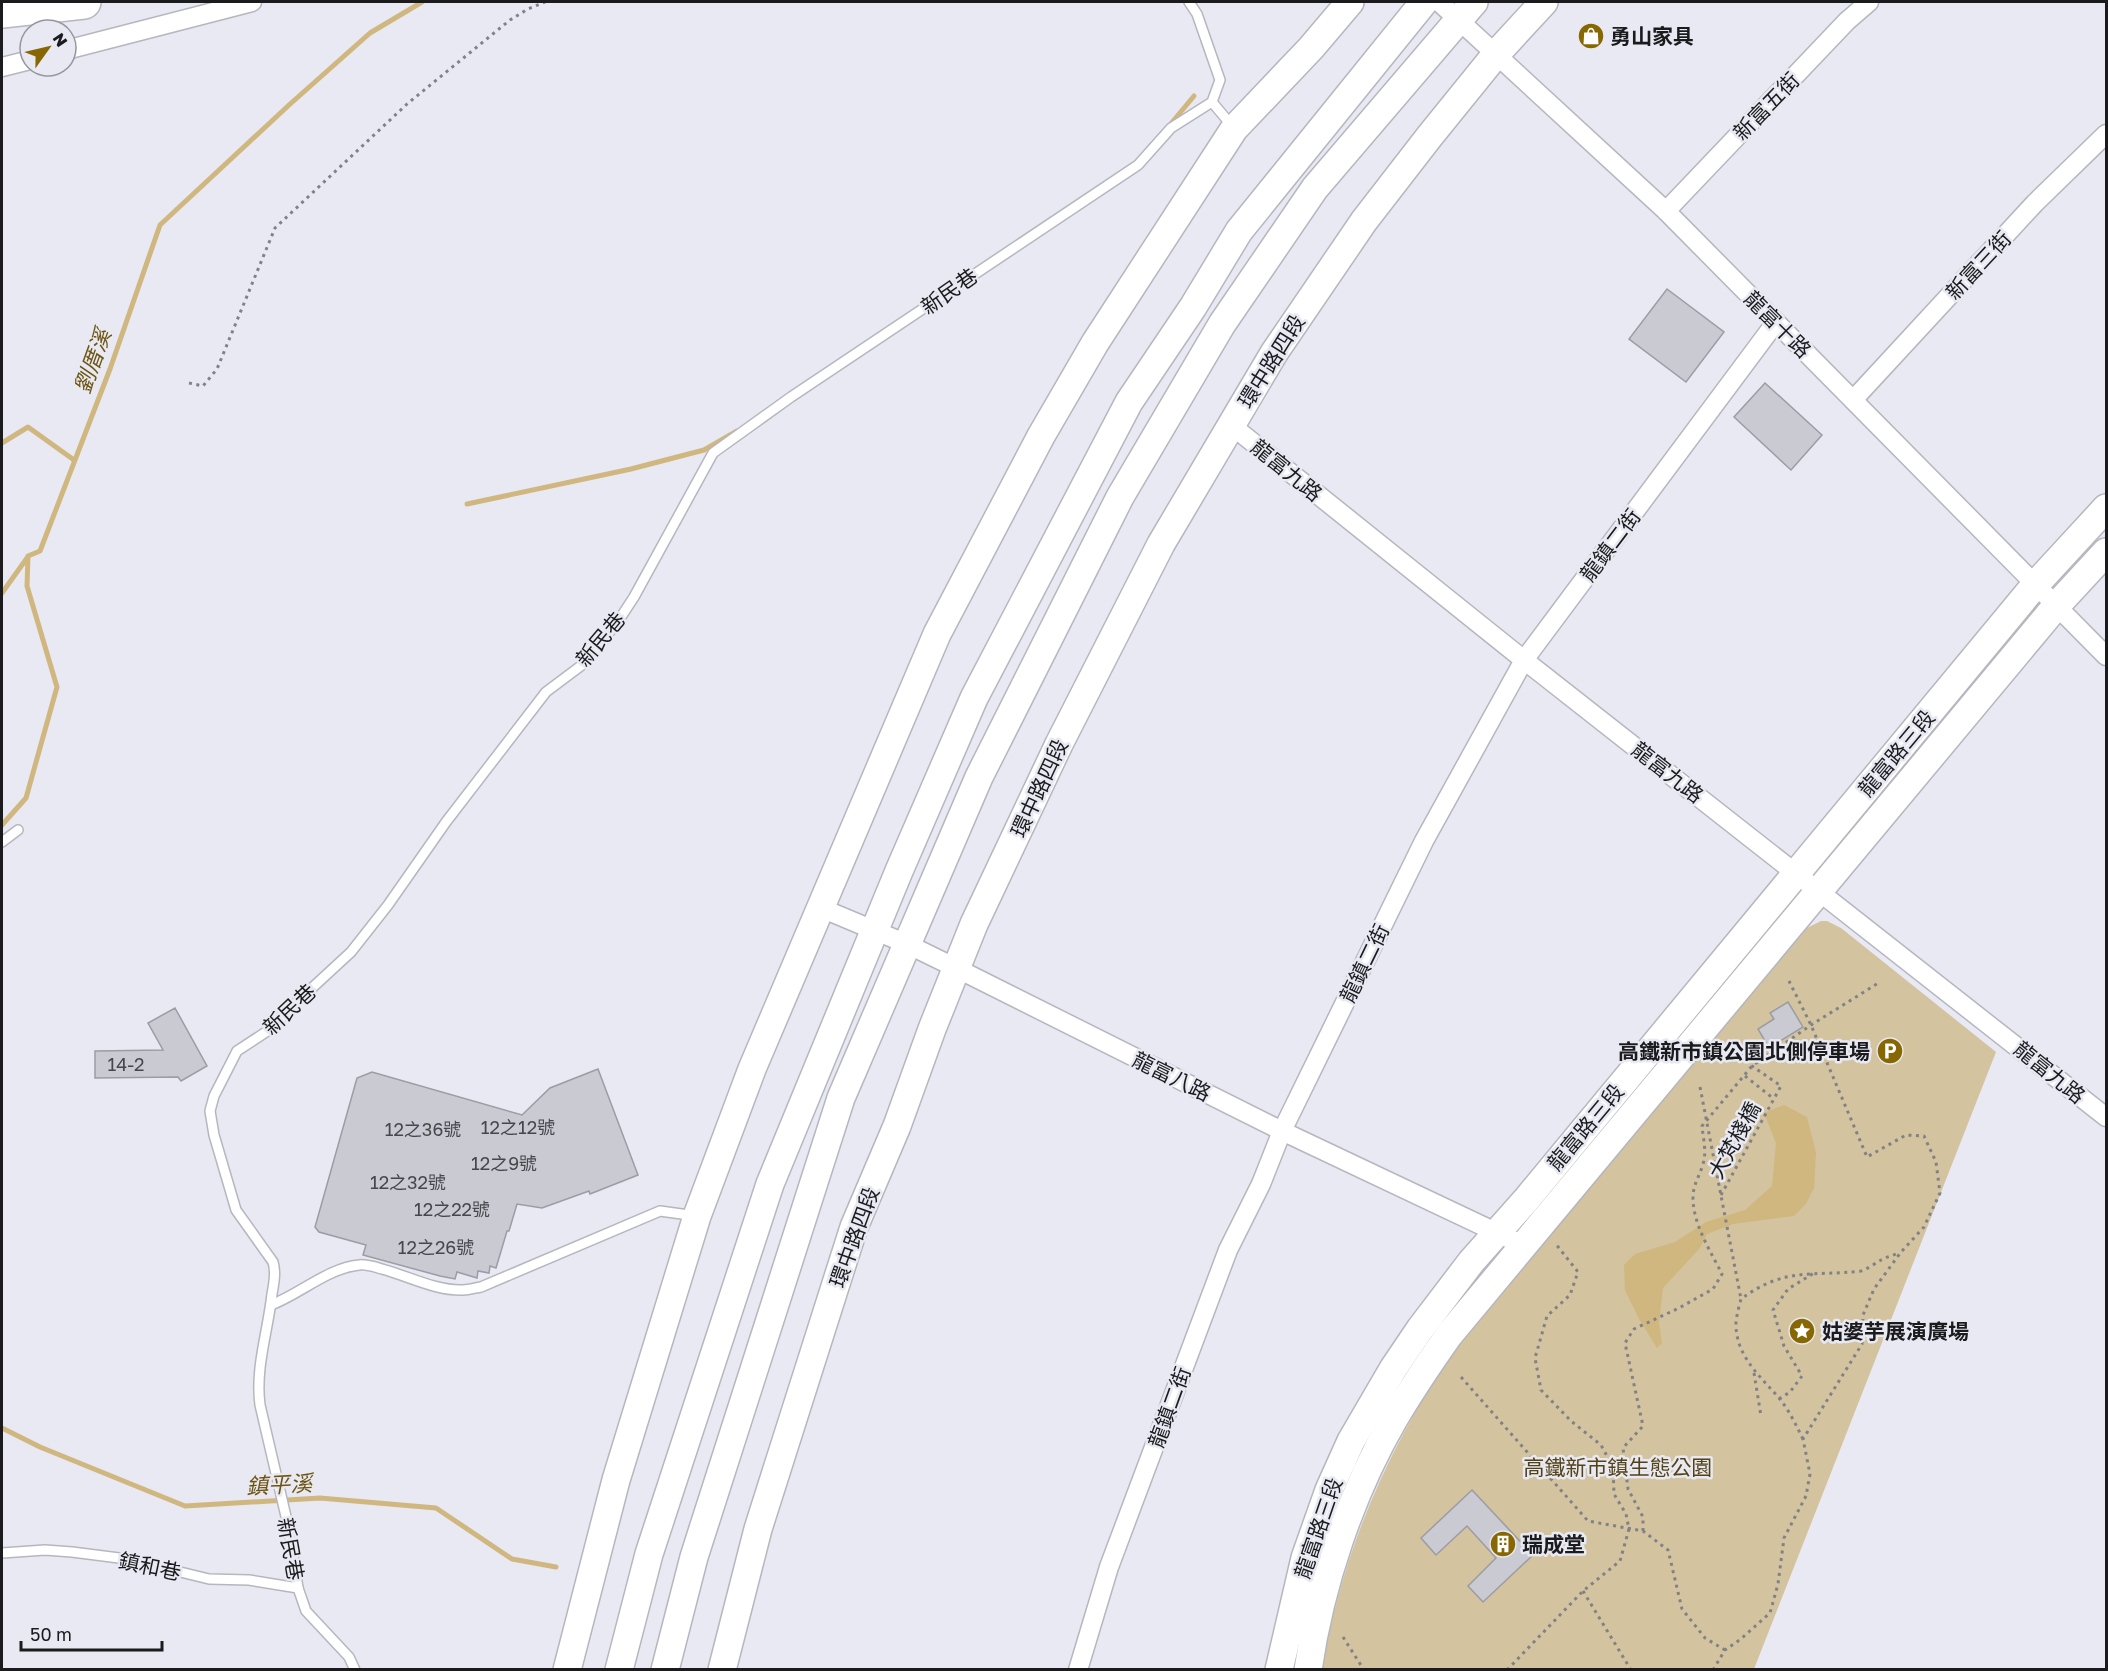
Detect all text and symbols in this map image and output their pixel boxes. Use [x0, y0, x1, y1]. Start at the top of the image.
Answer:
north arrow [18, 18, 78, 78]
shop icon: 勇山家具 [1576, 21, 1606, 51]
place label: 勇山家具 [1610, 23, 1694, 49]
text: N [49, 29, 72, 50]
street label: 新富五街 [1727, 67, 1805, 145]
street label: 新富三街 [1940, 225, 2016, 305]
street label: 新民巷 [916, 262, 982, 320]
street label: 龍富十路 [1739, 285, 1817, 363]
street label: 環中路四段 [1232, 310, 1310, 412]
water label: 劉厝溪 [68, 323, 117, 397]
street label: 龍富九路 [1246, 433, 1328, 507]
street label: 龍鎮二街 [1574, 504, 1646, 586]
street label: 新民巷 [570, 607, 630, 671]
street label: 龍富路三段 [1852, 704, 1940, 802]
street label: 環中路四段 [1005, 735, 1073, 841]
street label: 龍富九路 [1627, 736, 1709, 808]
street label: 龍鎮二街 [1334, 920, 1394, 1006]
street label: 新民巷 [257, 978, 321, 1040]
street label: 龍富九路 [2009, 1035, 2091, 1109]
parking icon: 高鐵新市鎮公園北側停車場 [1875, 1036, 1905, 1066]
place label: 高鐵新市鎮公園北側停車場 [1618, 1038, 1870, 1064]
street label: 龍富八路 [1129, 1046, 1215, 1106]
house number: 14-2 [108, 1053, 145, 1075]
street label: 龍富路三段 [1541, 1078, 1629, 1176]
street label: 大梵棧橋 [1702, 1097, 1766, 1183]
house number: 12之12號 [481, 1116, 555, 1138]
house number: 12之36號 [385, 1118, 461, 1140]
house number: 12之9號 [471, 1152, 537, 1174]
house number: 12之32號 [370, 1171, 446, 1193]
street label: 環中路四段 [824, 1183, 884, 1291]
house number: 12之22號 [414, 1198, 490, 1220]
house number: 12之26號 [398, 1236, 474, 1258]
place icon: 姑婆芋展演廣場 [1787, 1316, 1817, 1346]
place label: 姑婆芋展演廣場 [1822, 1318, 1969, 1344]
street label: 龍鎮二街 [1142, 1363, 1196, 1451]
park label: 高鐵新市鎮生態公園 [1524, 1454, 1713, 1480]
water label: 鎮平溪 [245, 1469, 316, 1499]
street label: 龍富路三段 [1289, 1474, 1347, 1582]
street label: 新民巷 [273, 1516, 309, 1582]
building icon: 瑞成堂 [1488, 1529, 1518, 1559]
place label: 瑞成堂 [1522, 1531, 1585, 1557]
street label: 鎮和巷 [116, 1547, 184, 1585]
scale bar [21, 1614, 162, 1652]
text: 50 m [30, 1623, 72, 1645]

